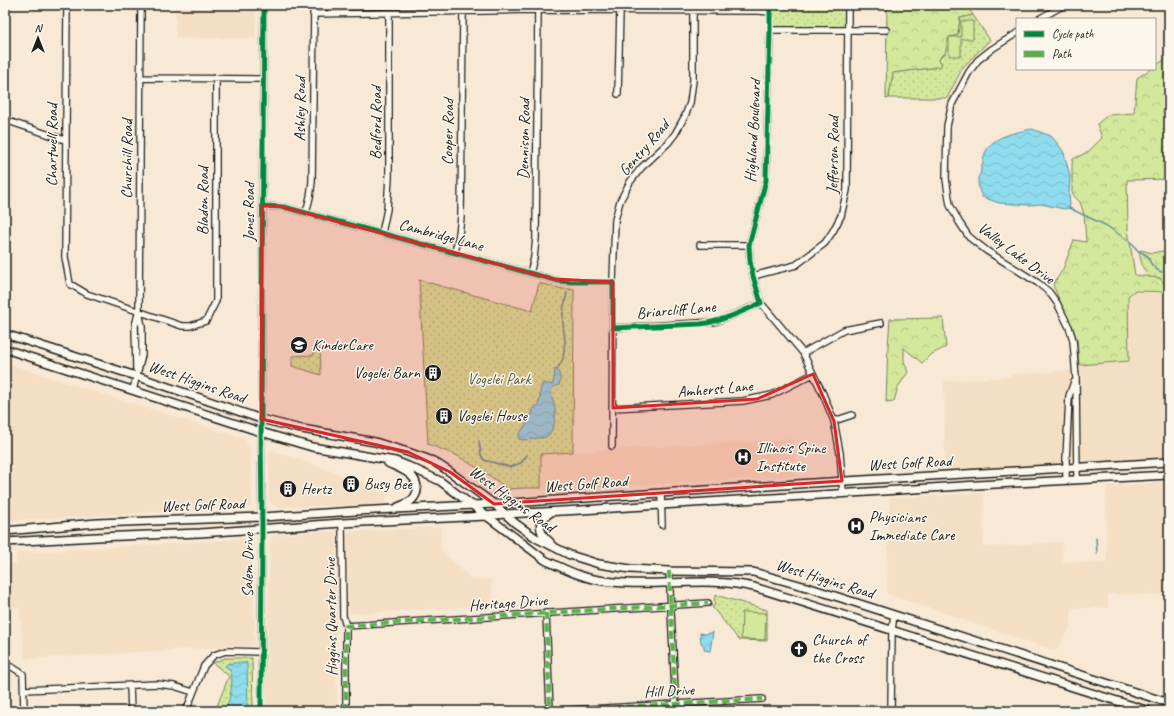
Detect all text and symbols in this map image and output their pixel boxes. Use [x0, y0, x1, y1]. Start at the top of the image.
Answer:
north arrow [18, 18, 58, 58]
legend [1016, 18, 1156, 70]
text: N [35, 21, 44, 35]
text: Cycle path [1052, 26, 1094, 42]
text: Path [1052, 46, 1072, 62]
street label: Ashley Road [290, 74, 310, 141]
street label: Highland Boulevard [740, 76, 766, 183]
street label: Bedford Road [366, 84, 386, 160]
street label: Cooper Road [437, 96, 459, 165]
street label: Dennison Road [513, 96, 535, 180]
street label: Chartwell Road [42, 101, 62, 187]
street label: Jefferson Road [822, 113, 844, 195]
street label: Gentry Road [614, 114, 675, 180]
street label: Churchill Road [117, 116, 137, 199]
street label: Bladon Road [193, 164, 213, 235]
street label: Jones Road [239, 180, 259, 243]
street label: Cambridge Lane [397, 214, 487, 256]
street label: Valley Lake Drive [974, 218, 1060, 289]
street label: Briarcliff Lane [636, 296, 718, 323]
school or university icon: KinderCare [289, 335, 309, 355]
place label: KinderCare [312, 335, 375, 355]
street label: West Higgins Road [146, 356, 251, 409]
place label: Vogelei Barn [354, 363, 421, 383]
building icon: Vogelei Barn [423, 363, 443, 383]
park label: Vogelei Park [467, 369, 532, 389]
street label: Amherst Lane [677, 376, 755, 402]
building icon: Vogelei House [434, 406, 454, 426]
place label: Vogelei House [457, 406, 529, 426]
place label: Illinois Spine Institute [756, 438, 827, 476]
hospital icon: Illinois Spine Institute [733, 447, 753, 467]
street label: West Golf Road [868, 451, 955, 475]
street label: West Higgins Road [465, 461, 561, 538]
street label: West Golf Road [544, 471, 631, 497]
building icon: Busy Bee [341, 474, 361, 494]
place label: Busy Bee [364, 474, 413, 494]
building icon: Hertz [278, 479, 298, 499]
place label: Hertz [301, 479, 332, 499]
street label: West Golf Road [161, 493, 248, 516]
place label: Physicians Immediate Care [869, 507, 956, 545]
hospital icon: Physicians Immediate Care [846, 516, 866, 536]
street label: Salem Drive [237, 531, 259, 598]
street label: West Higgins Road [774, 555, 879, 604]
street label: Higgins Quarter Drive [320, 556, 342, 676]
street label: Heritage Drive [468, 590, 550, 616]
place label: Church of the Cross [812, 630, 870, 668]
church icon: Church of the Cross [789, 639, 809, 659]
street label: Hill Drive [644, 680, 696, 702]

